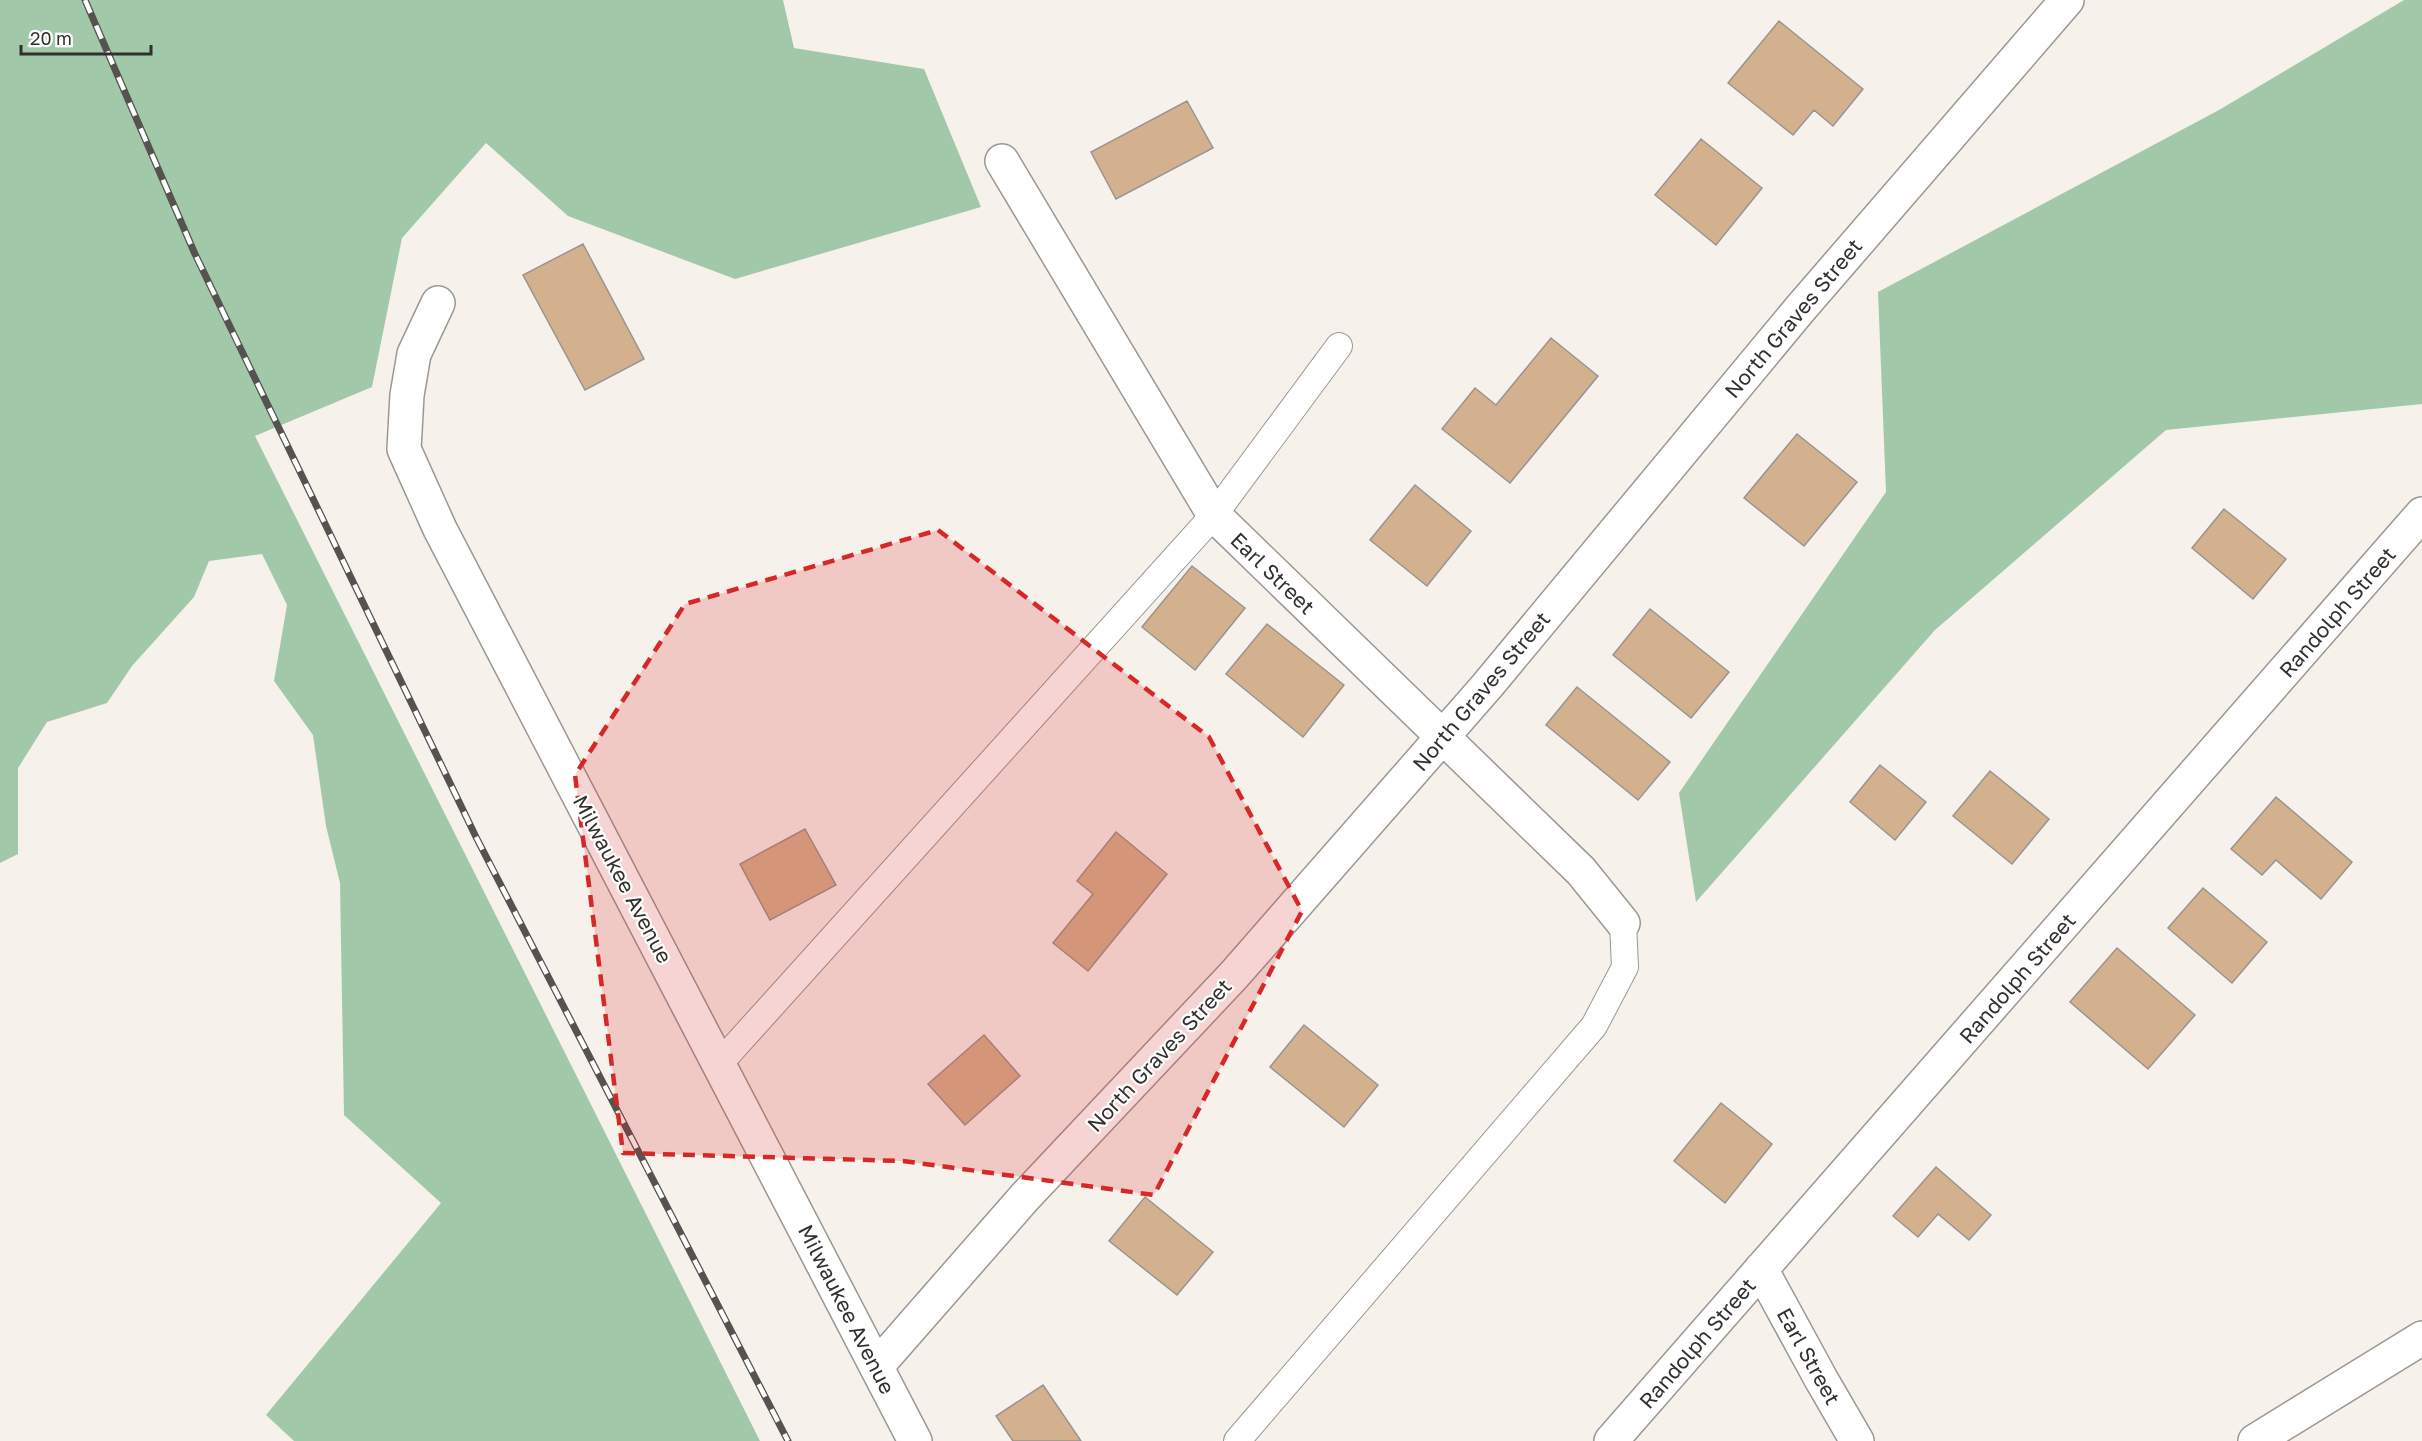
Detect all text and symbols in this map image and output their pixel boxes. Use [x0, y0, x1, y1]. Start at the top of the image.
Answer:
scale bar [21, 18, 152, 56]
text: 20 m [30, 27, 72, 49]
street label: North Graves Street [1719, 233, 1867, 403]
street label: Earl Street [1226, 527, 1320, 619]
street label: Randolph Street [2273, 541, 2401, 683]
street label: North Graves Street [1407, 606, 1555, 776]
street label: Milwaukee Avenue [568, 791, 678, 967]
street label: Randolph Street [1953, 907, 2081, 1049]
street label: North Graves Street [1081, 973, 1237, 1137]
street label: Milwaukee Avenue [793, 1220, 901, 1398]
street label: Randolph Street [1633, 1272, 1761, 1414]
street label: Earl Street [1772, 1303, 1846, 1409]

